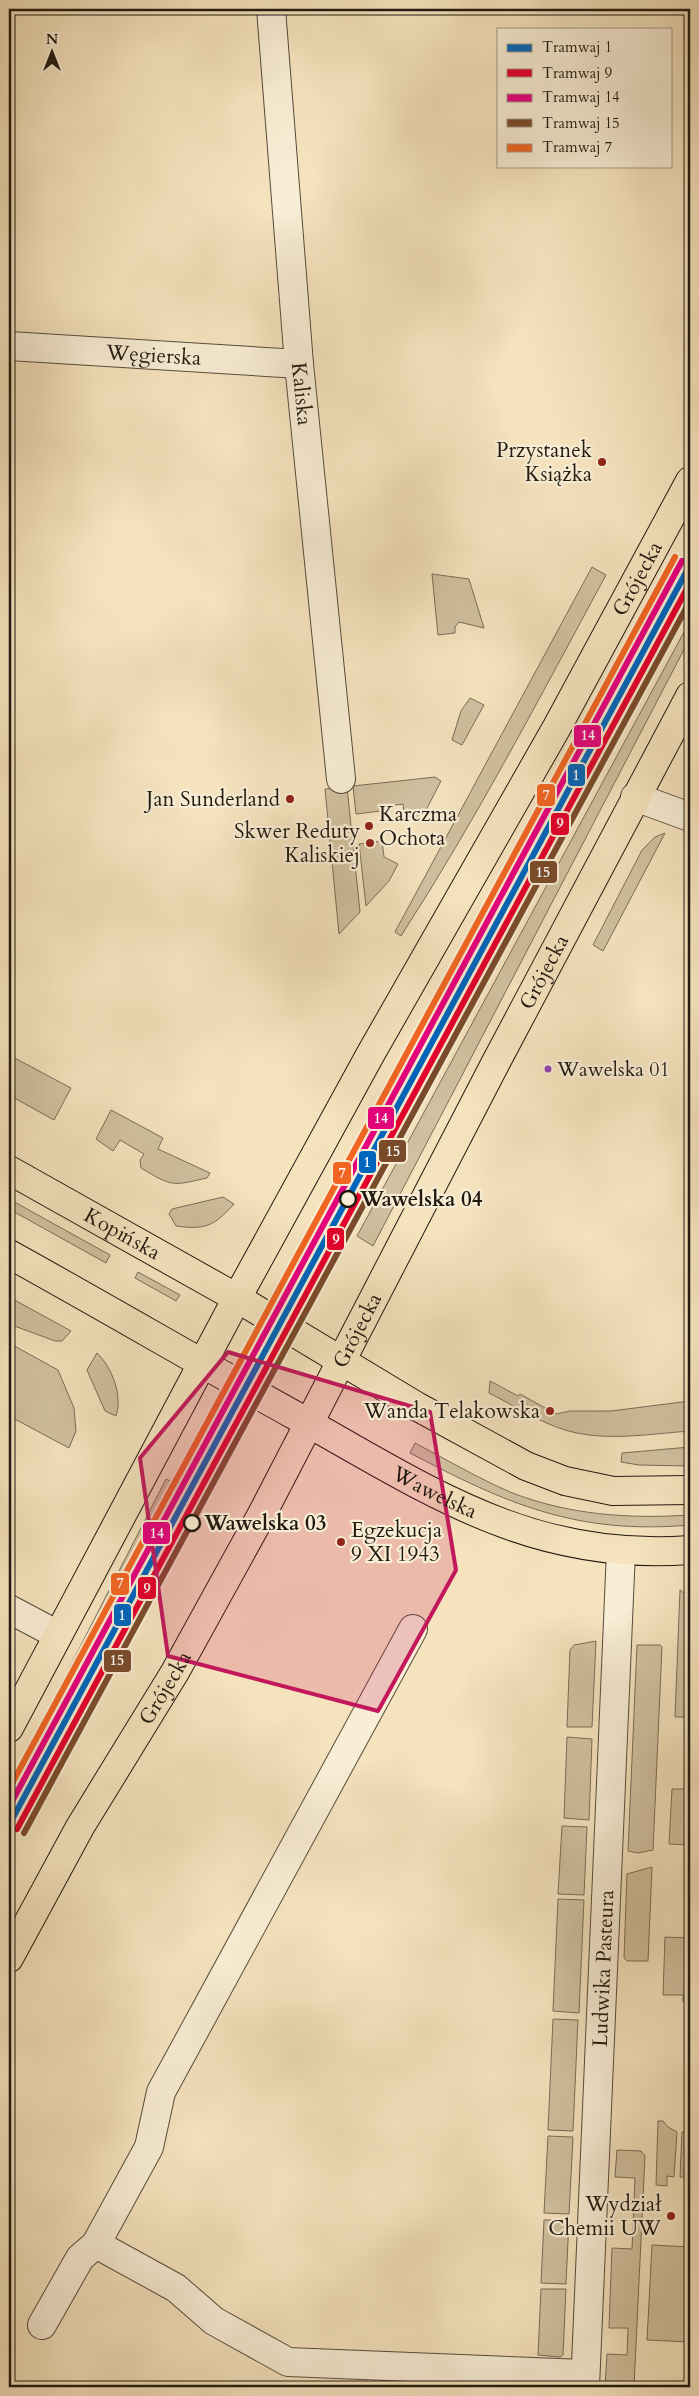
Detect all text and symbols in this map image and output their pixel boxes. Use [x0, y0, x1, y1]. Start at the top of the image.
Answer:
north arrow [28, 28, 78, 78]
legend [497, 28, 672, 168]
text: N [46, 30, 58, 49]
text: Tramwaj 1 [542, 37, 612, 57]
text: Tramwaj 9 [542, 63, 612, 83]
text: Tramwaj 14 [542, 87, 620, 107]
text: Tramwaj 15 [542, 113, 620, 133]
text: Tramwaj 7 [542, 137, 612, 157]
street label: Węgierska [104, 338, 202, 373]
street label: Kaliska [284, 361, 319, 427]
place label: Przystanek Książka [496, 436, 593, 489]
marker: Przystanek Książka [596, 456, 608, 468]
street label: Grójecka [606, 536, 670, 621]
line badge: 14 [573, 724, 602, 748]
text: 14 [581, 726, 595, 745]
line badge: 1 [567, 763, 586, 787]
text: 1 [572, 766, 580, 785]
line badge: 7 [536, 783, 556, 807]
place label: Jan Sunderland [143, 785, 280, 814]
text: 7 [542, 786, 550, 805]
marker: Jan Sunderland [284, 793, 296, 805]
place label: Karczma Ochota [379, 800, 457, 853]
line badge: 9 [550, 812, 570, 836]
text: 9 [556, 814, 564, 833]
place label: Skwer Reduty Kaliskiej [234, 817, 360, 870]
marker: Karczma Ochota [363, 820, 375, 832]
marker: Skwer Reduty Kaliskiej [364, 837, 376, 849]
line badge: 15 [529, 860, 558, 884]
text: 15 [536, 863, 550, 882]
street label: Grójecka [512, 930, 576, 1015]
place label: Wawelska 01 [556, 1056, 670, 1083]
marker: Wawelska 01 [543, 1064, 553, 1074]
line badge: 14 [367, 1106, 395, 1130]
text: 14 [374, 1109, 388, 1128]
line badge: 15 [378, 1139, 407, 1163]
text: 15 [386, 1142, 400, 1161]
line badge: 1 [358, 1150, 377, 1174]
text: 1 [363, 1153, 371, 1172]
line badge: 7 [332, 1161, 352, 1185]
text: 7 [338, 1164, 346, 1183]
place label: Wawelska 04 [359, 1185, 483, 1214]
marker: Wawelska 04 [339, 1190, 357, 1208]
street label: Kopińska [79, 1201, 166, 1267]
line badge: 9 [326, 1227, 345, 1251]
text: 9 [332, 1230, 340, 1249]
street label: Grójecka [326, 1288, 389, 1373]
place label: Wanda Telakowska [363, 1397, 540, 1426]
marker: Wanda Telakowska [544, 1405, 556, 1417]
street label: Wawelska [386, 1459, 481, 1526]
place label: Wawelska 03 [203, 1509, 327, 1538]
marker: Wawelska 03 [183, 1514, 201, 1532]
place label: Egzekucja 9 XI 1943 [351, 1516, 442, 1569]
line badge: 14 [142, 1521, 171, 1545]
text: 14 [150, 1524, 164, 1543]
marker: Egzekucja 9 XI 1943 [335, 1536, 347, 1548]
line badge: 7 [110, 1572, 130, 1596]
text: 7 [116, 1574, 124, 1593]
line badge: 9 [137, 1576, 157, 1600]
text: 9 [143, 1579, 151, 1598]
line badge: 1 [113, 1603, 132, 1627]
text: 1 [118, 1606, 126, 1625]
street label: Grójecka [132, 1646, 199, 1730]
line badge: 15 [103, 1649, 132, 1673]
text: 15 [110, 1651, 124, 1670]
street label: Ludwika Pasteura [586, 1889, 621, 2048]
place label: Wydział Chemii UW [548, 2190, 662, 2243]
marker: Wydział Chemii UW [665, 2210, 677, 2222]

